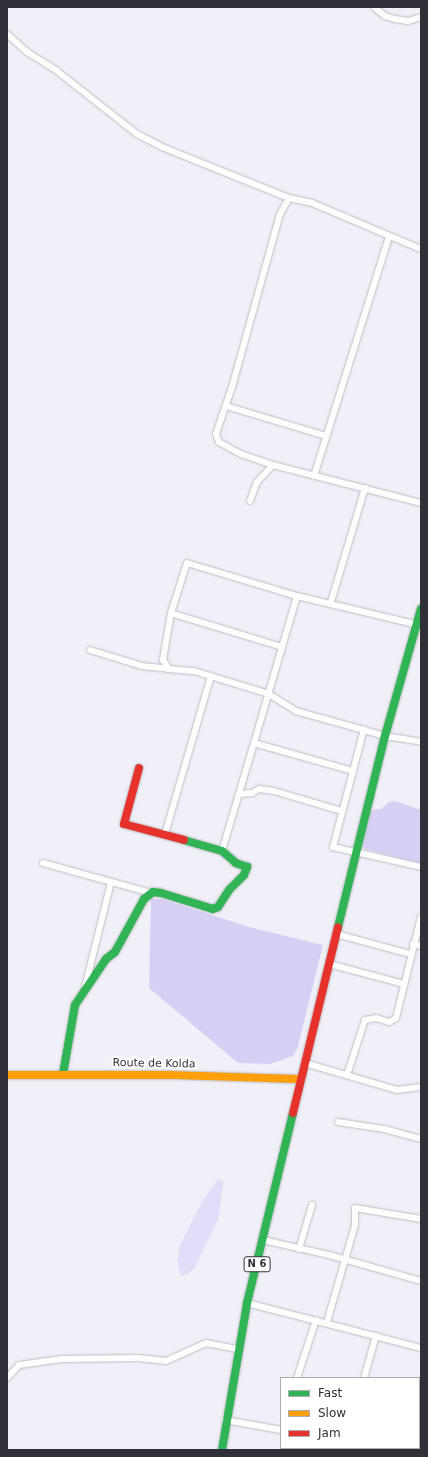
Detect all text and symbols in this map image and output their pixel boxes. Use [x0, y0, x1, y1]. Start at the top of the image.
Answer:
street label: Route de Kolda [112, 1057, 196, 1071]
road number: N 6 [243, 1256, 271, 1272]
legend [280, 1377, 420, 1449]
text: Fast [318, 1386, 342, 1400]
text: Slow [318, 1406, 346, 1420]
text: Jam [318, 1426, 341, 1440]

